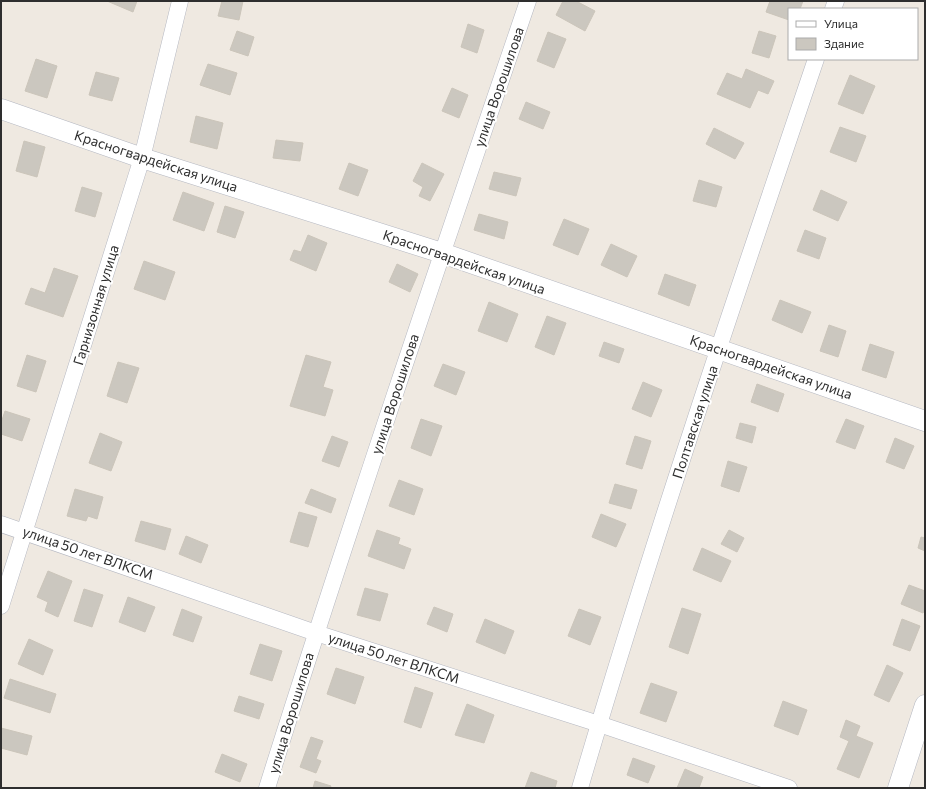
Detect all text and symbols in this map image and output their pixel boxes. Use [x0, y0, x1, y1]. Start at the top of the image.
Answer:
legend [788, 8, 918, 60]
text: Улица [824, 16, 858, 30]
street label: улица Ворошилова [470, 25, 527, 149]
text: Здание [824, 36, 864, 50]
street label: Красногвардейская улица [72, 126, 240, 195]
street label: Красногвардейская улица [381, 226, 548, 297]
street label: Гарнизонная улица [69, 243, 122, 367]
street label: улица Ворошилова [367, 331, 422, 456]
street label: Красногвардейская улица [688, 331, 855, 402]
street label: Полтавская улица [668, 363, 721, 481]
street label: улица 50 лет ВЛКСМ [21, 522, 156, 583]
street label: улица 50 лет ВЛКСМ [326, 628, 462, 687]
street label: улица Ворошилова [264, 650, 317, 775]

